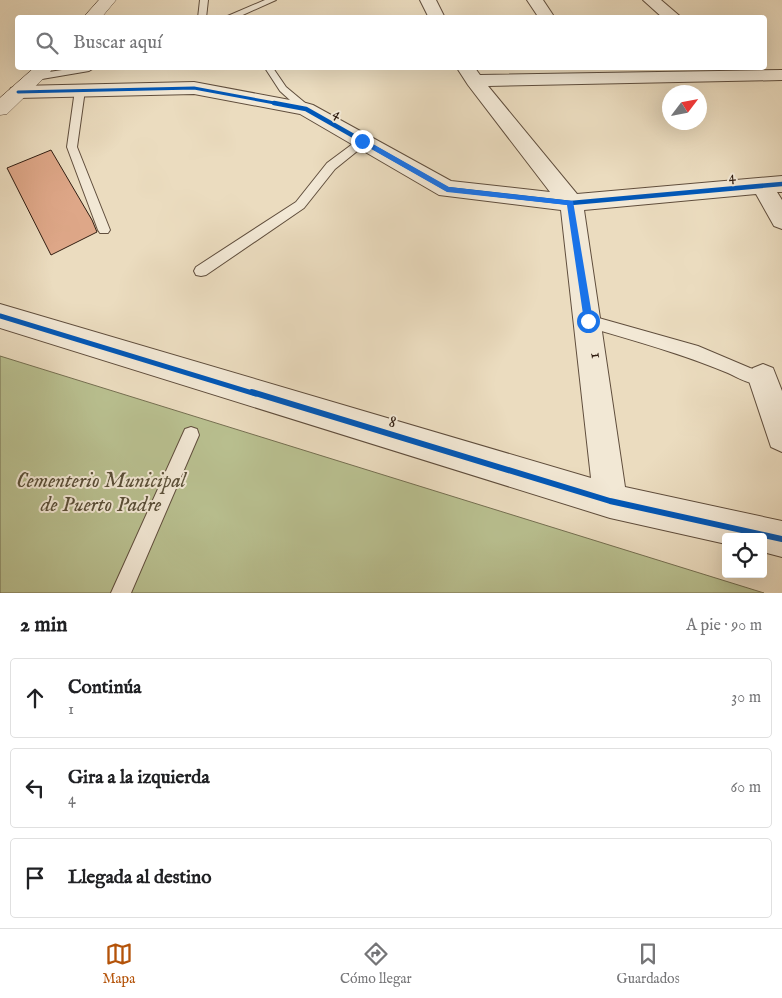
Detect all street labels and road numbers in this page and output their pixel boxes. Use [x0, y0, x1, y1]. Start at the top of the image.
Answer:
street label: 4 [330, 103, 346, 124]
street label: 4 [728, 167, 737, 186]
street label: 1 [583, 351, 606, 361]
street label: 8 [386, 410, 399, 434]

